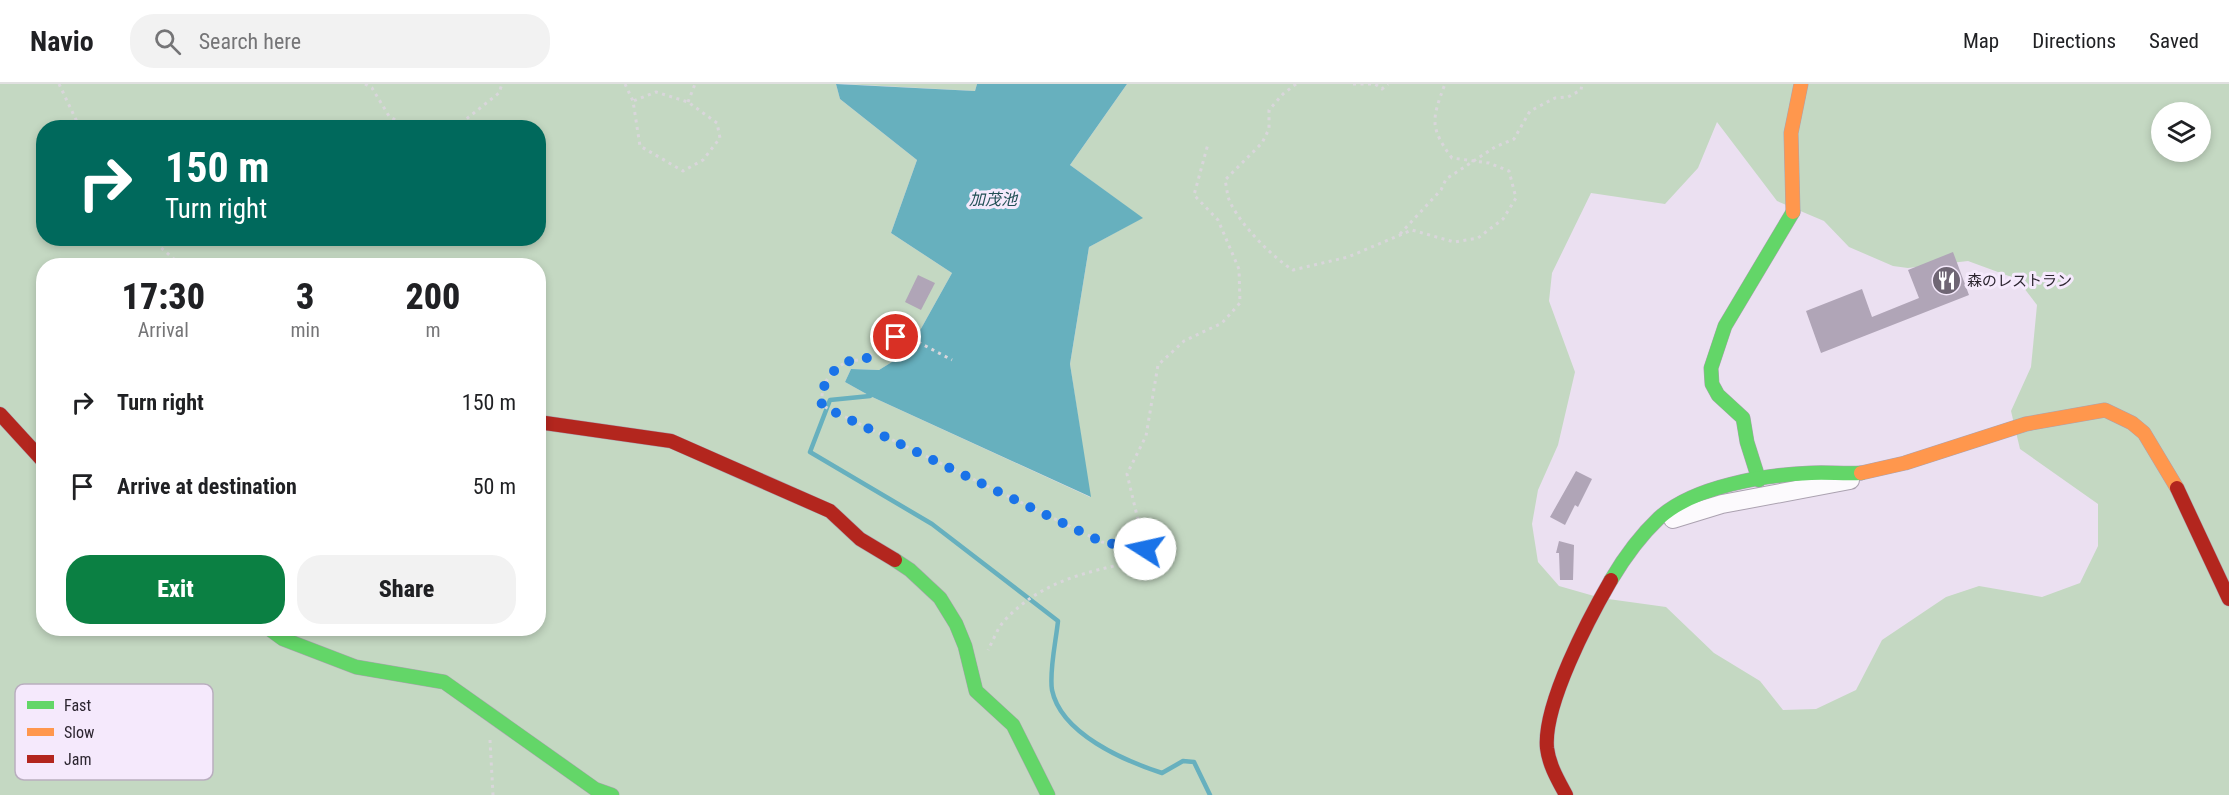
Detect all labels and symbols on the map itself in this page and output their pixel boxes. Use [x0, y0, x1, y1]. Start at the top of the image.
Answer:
water label: 加茂池 [969, 190, 1019, 209]
restaurant icon: 森のレストラン [1930, 265, 1962, 297]
place label: 森のレストラン [1967, 272, 2072, 290]
pin [870, 311, 921, 362]
position arrow [1113, 517, 1177, 581]
legend [15, 684, 213, 780]
text: Fast [64, 696, 91, 715]
text: Slow [64, 723, 94, 742]
text: Jam [64, 750, 91, 769]

